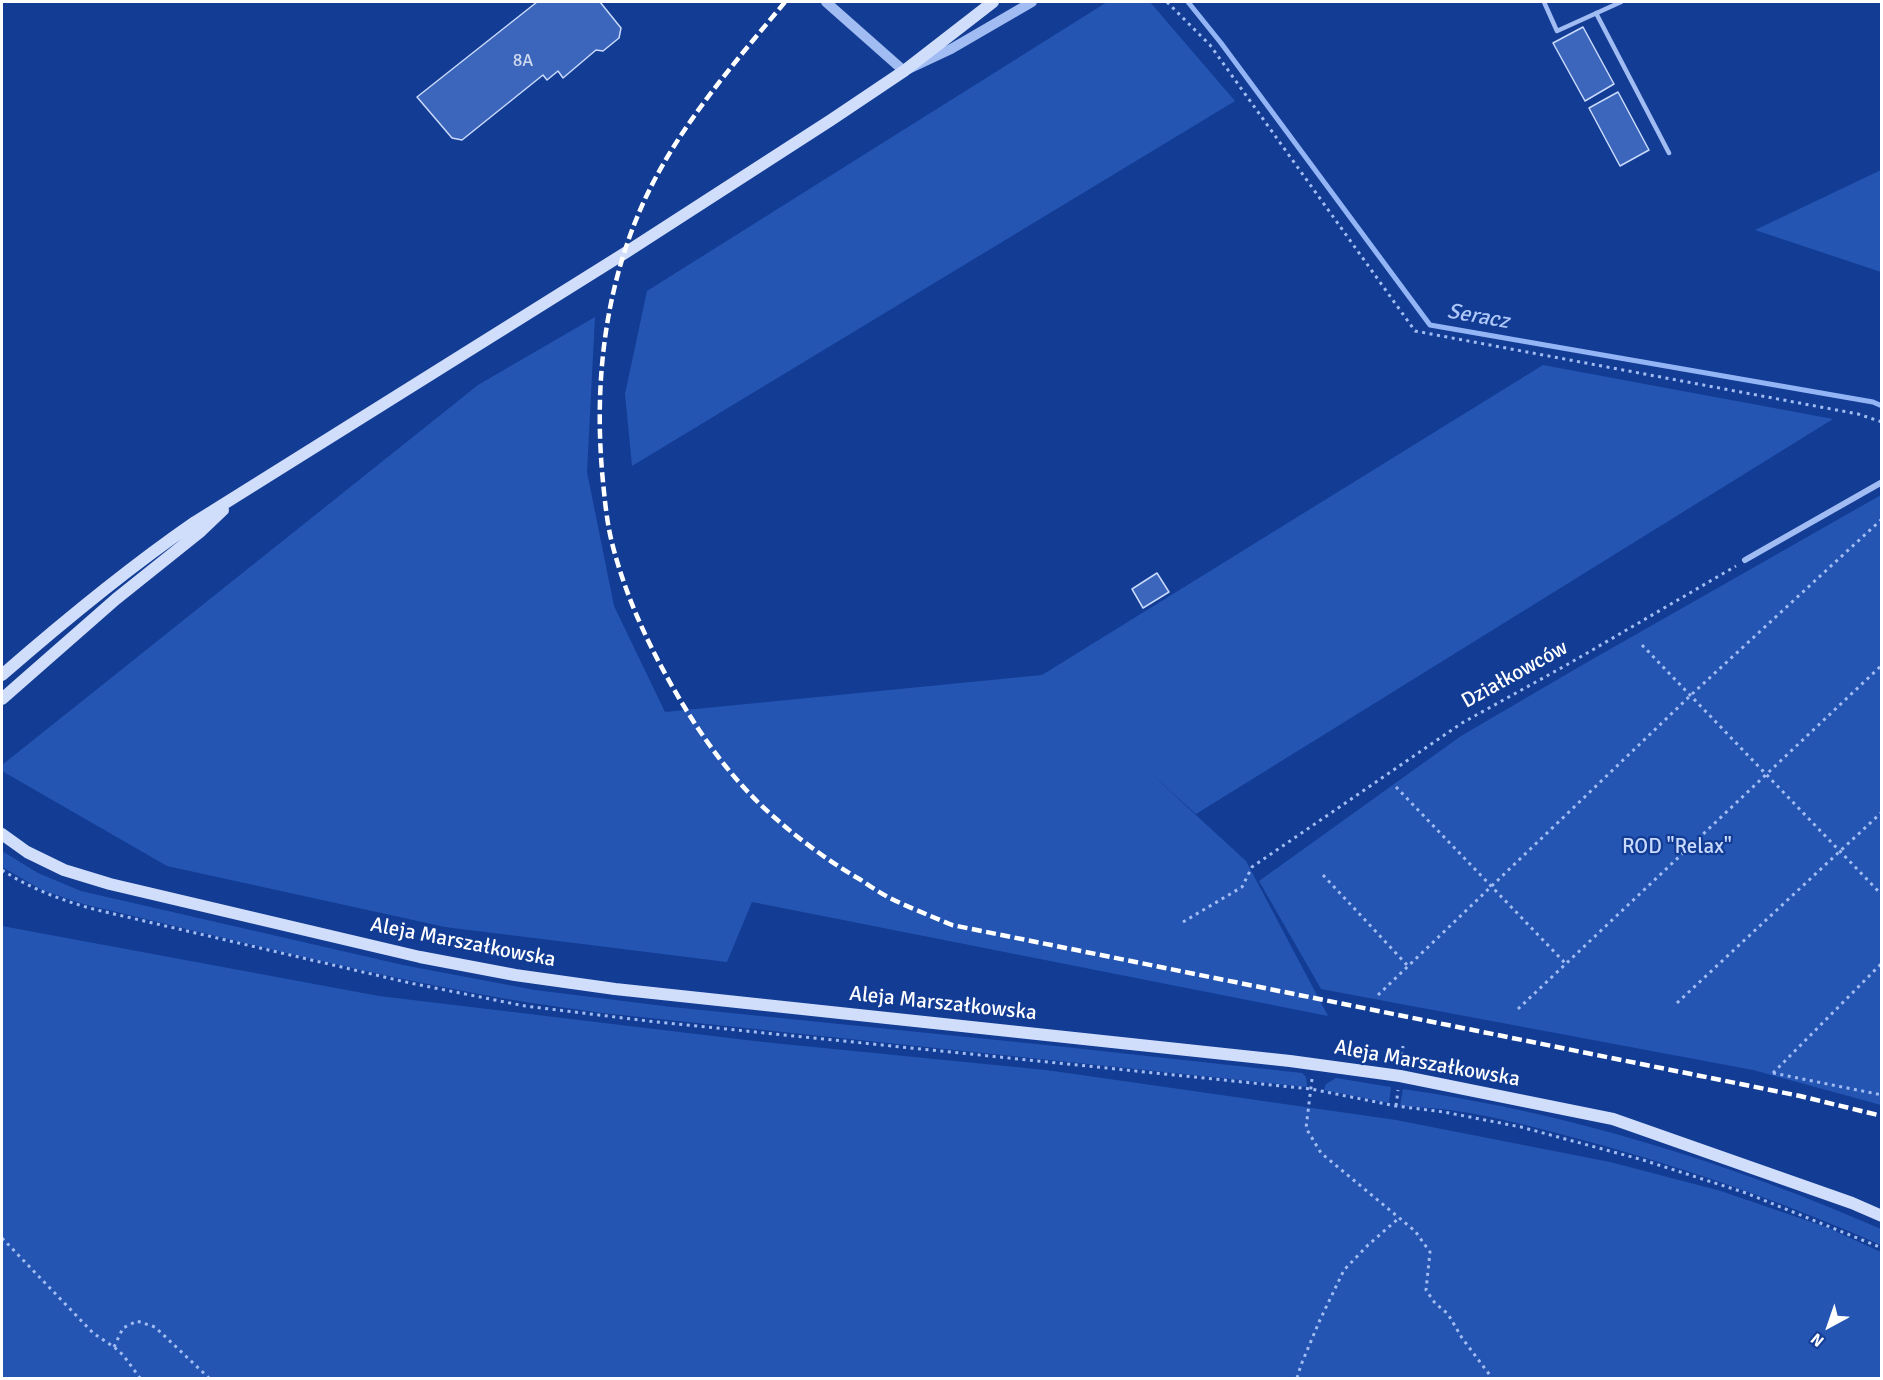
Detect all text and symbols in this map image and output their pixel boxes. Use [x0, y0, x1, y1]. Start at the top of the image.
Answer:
house number: 8A [513, 50, 533, 72]
water label: Seracz [1445, 299, 1511, 335]
street label: Działkowców [1458, 636, 1572, 714]
park label: ROD "Relax" [1622, 834, 1732, 860]
street label: Aleja Marszałkowska [368, 913, 558, 973]
street label: Aleja Marszałkowska [848, 982, 1038, 1026]
street label: Aleja Marszałkowska [1332, 1035, 1522, 1093]
north arrow [1799, 1296, 1859, 1356]
text: N [1807, 1329, 1828, 1351]

